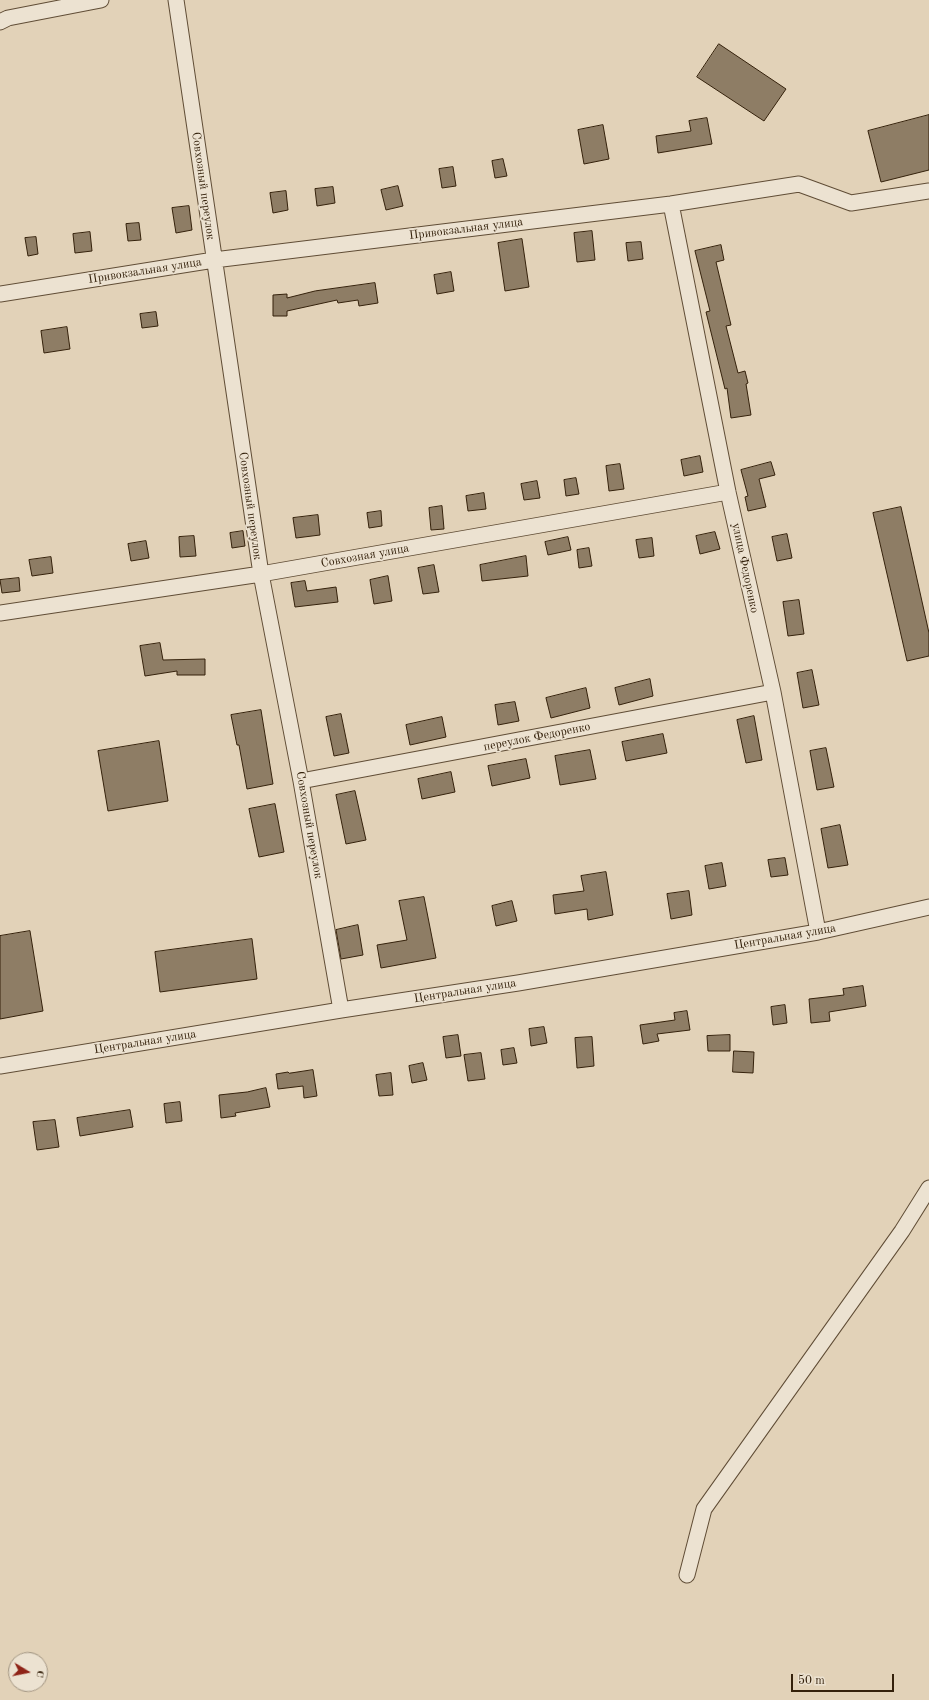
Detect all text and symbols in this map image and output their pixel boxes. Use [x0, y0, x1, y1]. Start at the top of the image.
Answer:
street label: Совхозный переулок [188, 131, 218, 241]
street label: Привокзальная улица [408, 215, 524, 243]
street label: Привокзальная улица [87, 255, 203, 287]
street label: Совхозный переулок [235, 451, 265, 561]
street label: улица Федоренко [728, 522, 762, 614]
street label: Совхозная улица [320, 541, 410, 571]
street label: переулок Федоренко [482, 720, 592, 754]
street label: Совхозный переулок [292, 770, 326, 880]
street label: Центральная улица [733, 921, 837, 953]
street label: Центральная улица [413, 976, 517, 1006]
street label: Центральная улица [93, 1027, 197, 1057]
north arrow [8, 1652, 48, 1692]
scale bar [793, 1666, 896, 1692]
text: С [33, 1669, 45, 1679]
text: 50 m [798, 1675, 825, 1687]

